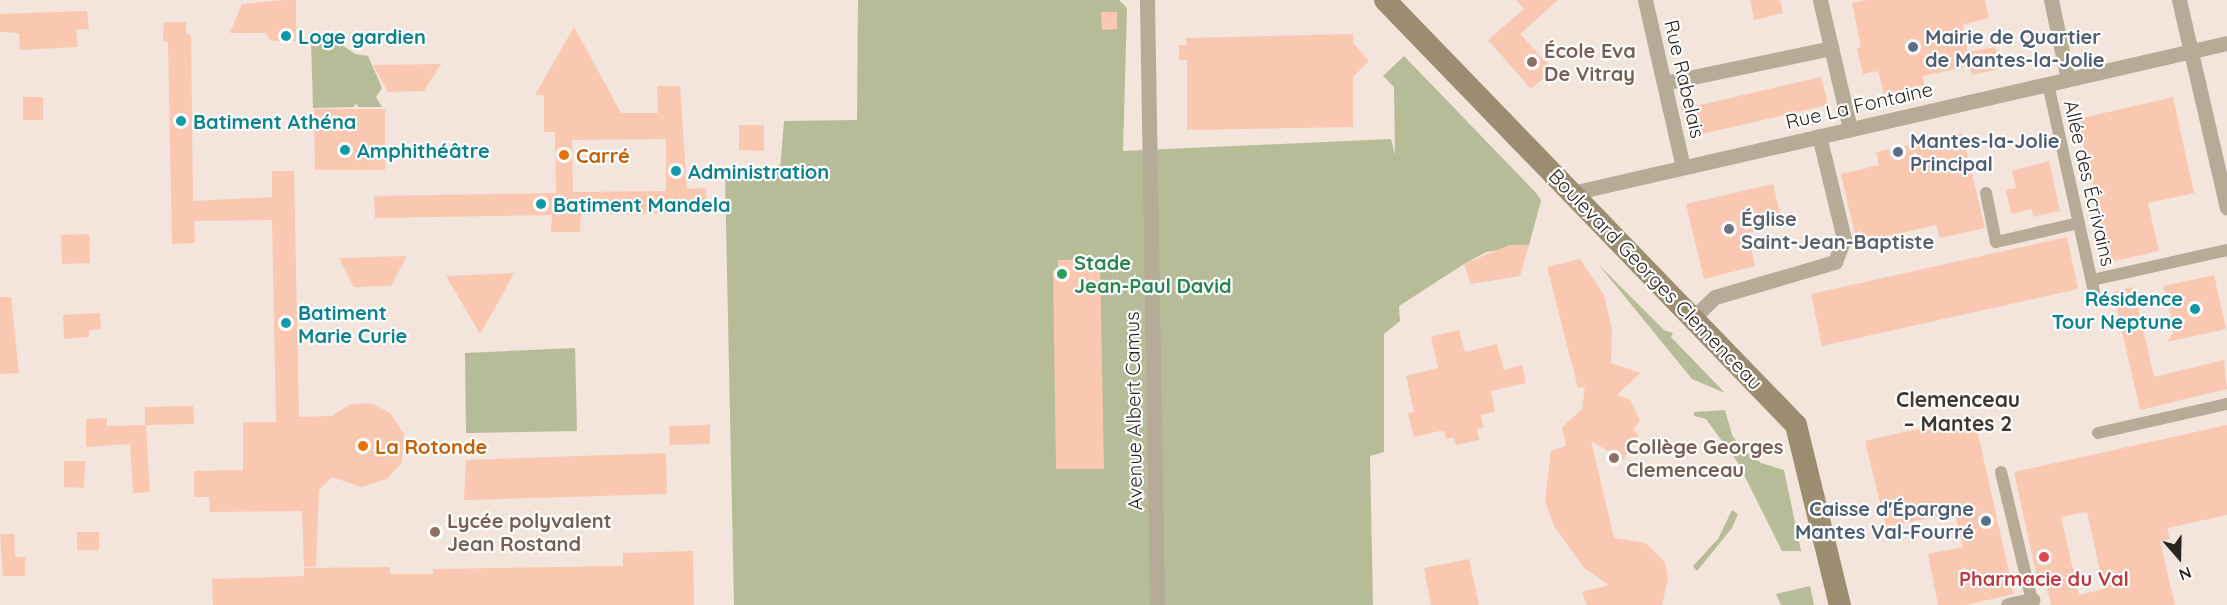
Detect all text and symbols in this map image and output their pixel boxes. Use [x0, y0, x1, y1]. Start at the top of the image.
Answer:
street label: Rue Rabelais [1660, 17, 1710, 141]
place label: Loge gardien [298, 24, 426, 48]
place label: Mairie de Quartier de Mantes-la-Jolie [1925, 24, 2105, 71]
marker: Loge gardien [279, 29, 293, 43]
place label: École Eva De Vitray [1544, 39, 1636, 86]
marker: Mairie de Quartier de Mantes-la-Jolie [1906, 40, 1920, 54]
marker: École Eva De Vitray [1525, 55, 1539, 69]
street label: Rue La Fontaine [1783, 76, 1935, 134]
street label: Allée des Écrivains [2059, 98, 2121, 268]
place label: Batiment Athéna [193, 109, 356, 133]
marker: Batiment Athéna [174, 114, 188, 128]
place label: Mantes-la-Jolie Principal [1910, 128, 2060, 175]
place label: Amphithéâtre [357, 138, 490, 162]
marker: Amphithéâtre [338, 143, 352, 157]
place label: Carré [576, 143, 630, 167]
marker: Mantes-la-Jolie Principal [1891, 145, 1905, 159]
marker: Carré [557, 148, 571, 162]
place label: Administration [688, 159, 829, 183]
marker: Administration [669, 164, 683, 178]
street label: Boulevard Georges Clemenceau [1544, 164, 1768, 394]
place label: Batiment Mandela [553, 192, 731, 216]
marker: Batiment Mandela [534, 197, 548, 211]
place label: Église Saint-Jean-Baptiste [1741, 206, 1934, 253]
marker: Église Saint-Jean-Baptiste [1722, 222, 1736, 236]
place label: Stade Jean-Paul David [1074, 250, 1232, 297]
marker: Stade Jean-Paul David [1055, 267, 1069, 281]
place label: Résidence Tour Neptune [2052, 286, 2183, 333]
place label: Batiment Marie Curie [298, 300, 407, 347]
marker: Résidence Tour Neptune [2188, 302, 2202, 316]
street label: Avenue Albert Camus [1119, 311, 1147, 511]
marker: Batiment Marie Curie [279, 316, 293, 330]
district label: Clemenceau – Mantes 2 [1896, 386, 2020, 436]
place label: La Rotonde [375, 434, 487, 458]
place label: Collège Georges Clemenceau [1626, 434, 1783, 481]
marker: La Rotonde [356, 439, 370, 453]
marker: Collège Georges Clemenceau [1607, 451, 1621, 465]
place label: Caisse d'Épargne Mantes Val-Fourré [1795, 497, 1974, 544]
place label: Lycée polyvalent Jean Rostand [447, 508, 612, 555]
marker: Caisse d'Épargne Mantes Val-Fourré [1979, 514, 1993, 528]
marker: Lycée polyvalent Jean Rostand [428, 525, 442, 539]
north arrow [2149, 527, 2209, 587]
marker: Pharmacie du Val [2037, 550, 2051, 564]
text: N [2176, 563, 2194, 585]
place label: Pharmacie du Val [1959, 566, 2129, 590]

